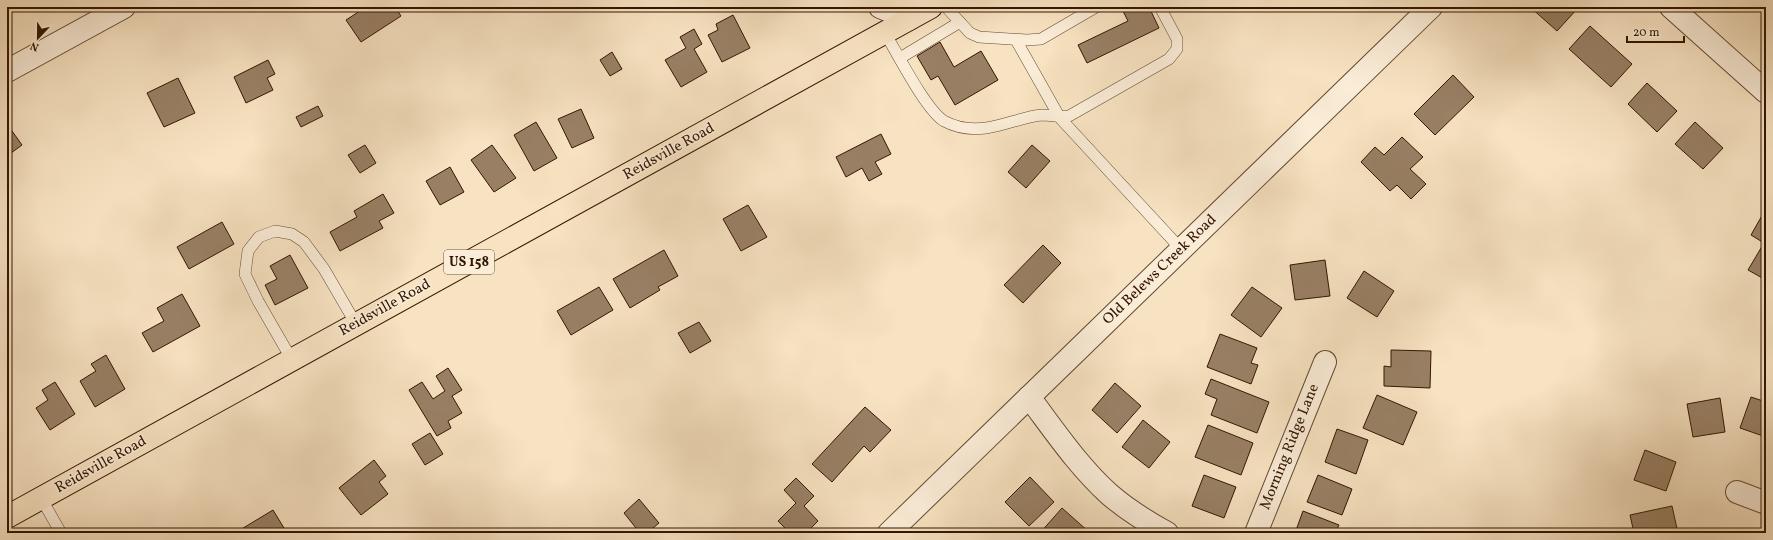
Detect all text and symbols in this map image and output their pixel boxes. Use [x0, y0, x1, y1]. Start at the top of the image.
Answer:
north arrow [18, 18, 58, 58]
scale bar [1627, 18, 1684, 44]
text: 20 m [1633, 25, 1660, 41]
text: N [28, 37, 41, 54]
street label: Reidsville Road [619, 118, 719, 186]
street label: Old Belews Creek Road [1098, 210, 1222, 330]
road number: US 158 [444, 250, 494, 274]
street label: Reidsville Road [335, 274, 435, 342]
street label: Morning Ridge Lane [1255, 381, 1325, 513]
street label: Reidsville Road [51, 431, 151, 499]

